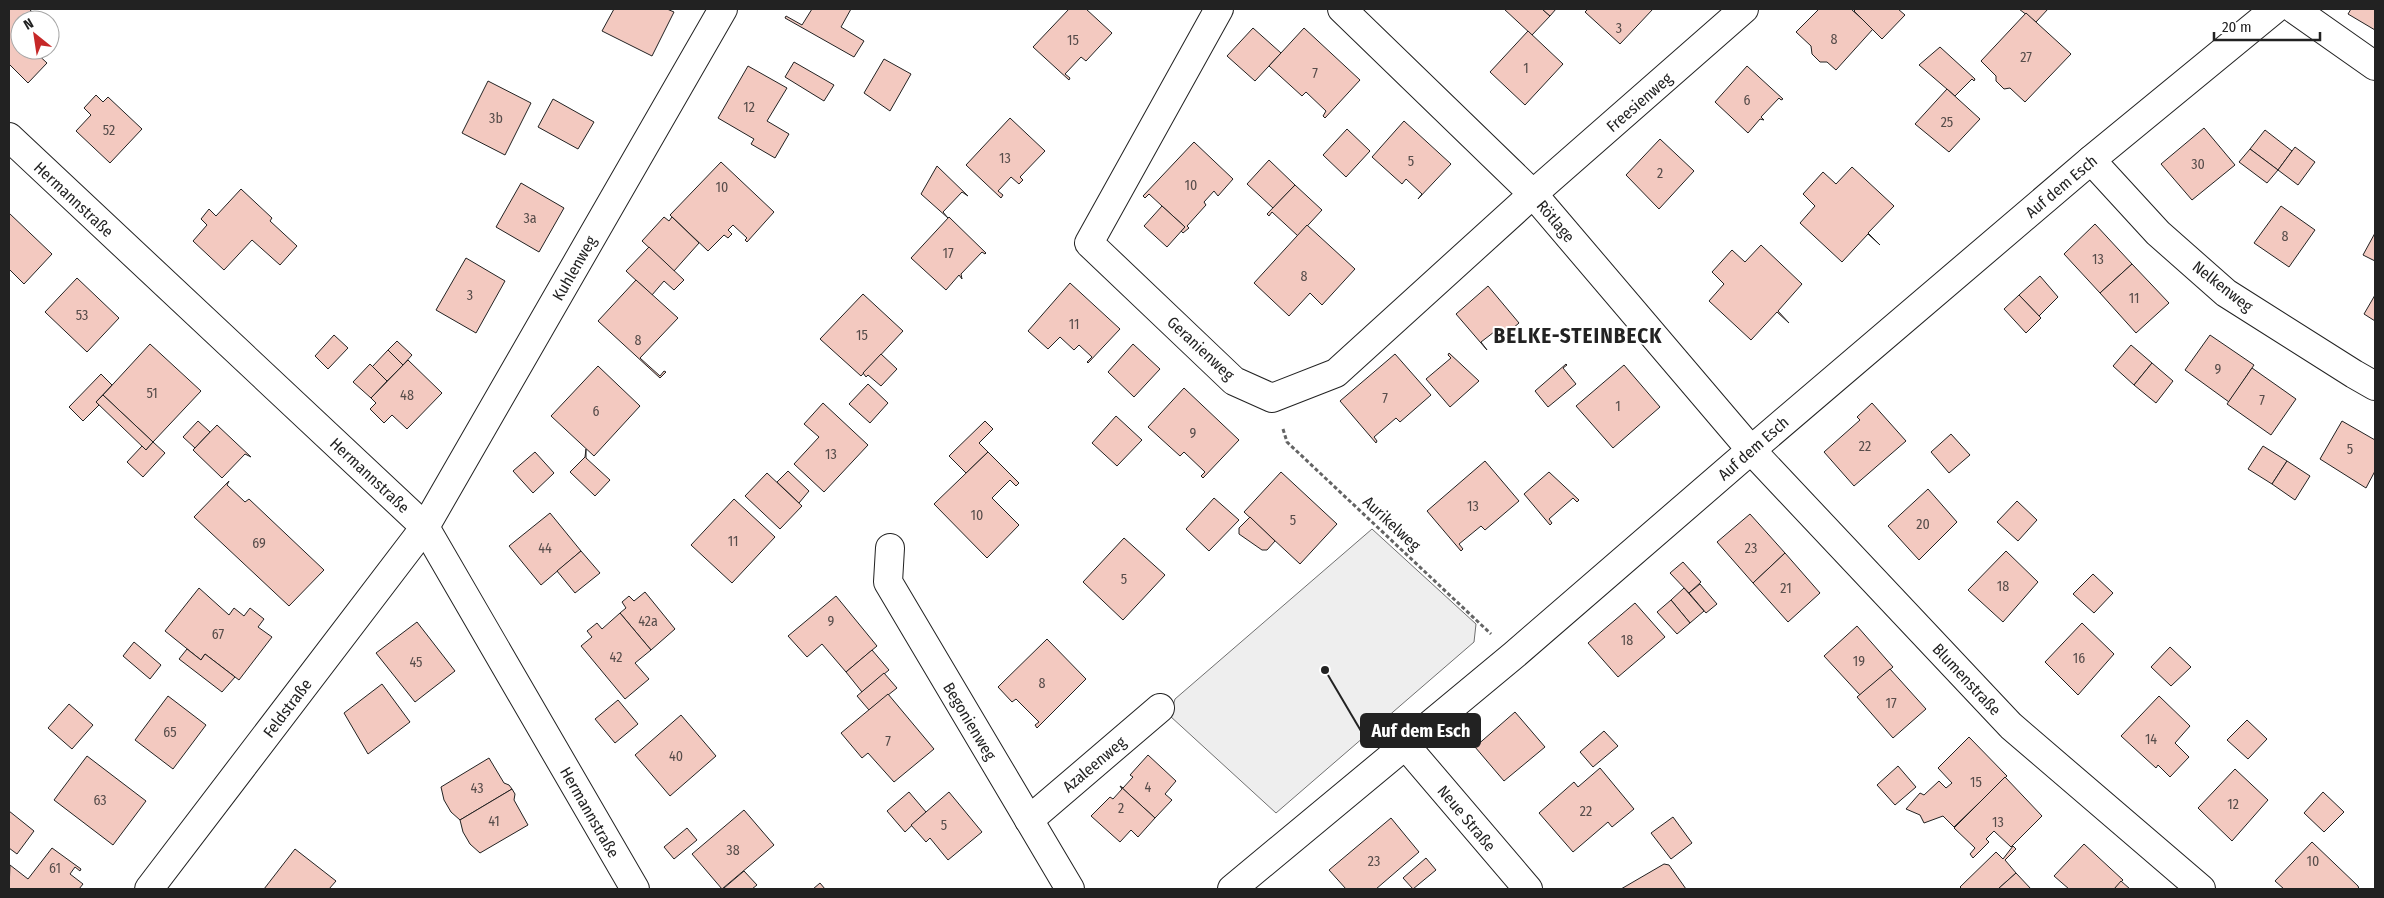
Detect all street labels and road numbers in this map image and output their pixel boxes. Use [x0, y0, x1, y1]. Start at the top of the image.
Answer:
street label: Freesienweg [1603, 68, 1676, 136]
street label: Auf dem Esch [2022, 151, 2101, 222]
street label: Hermannstraße [30, 158, 117, 241]
street label: Rötlage [1533, 196, 1579, 246]
street label: Kuhlenweg [548, 232, 601, 304]
street label: Nelkenweg [2189, 257, 2257, 316]
street label: Geranienweg [1163, 313, 1238, 385]
street label: Auf dem Esch [1714, 412, 1793, 484]
street label: Hermannstraße [326, 434, 413, 517]
street label: Aurikelweg [1359, 492, 1425, 555]
street label: Blumenstraße [1929, 639, 2005, 719]
street label: Feldstraße [259, 675, 316, 741]
street label: Begonienweg [939, 679, 1000, 764]
street label: Azaleenweg [1059, 732, 1130, 796]
street label: Hermannstraße [556, 763, 623, 861]
street label: Neue Straße [1434, 781, 1500, 855]

